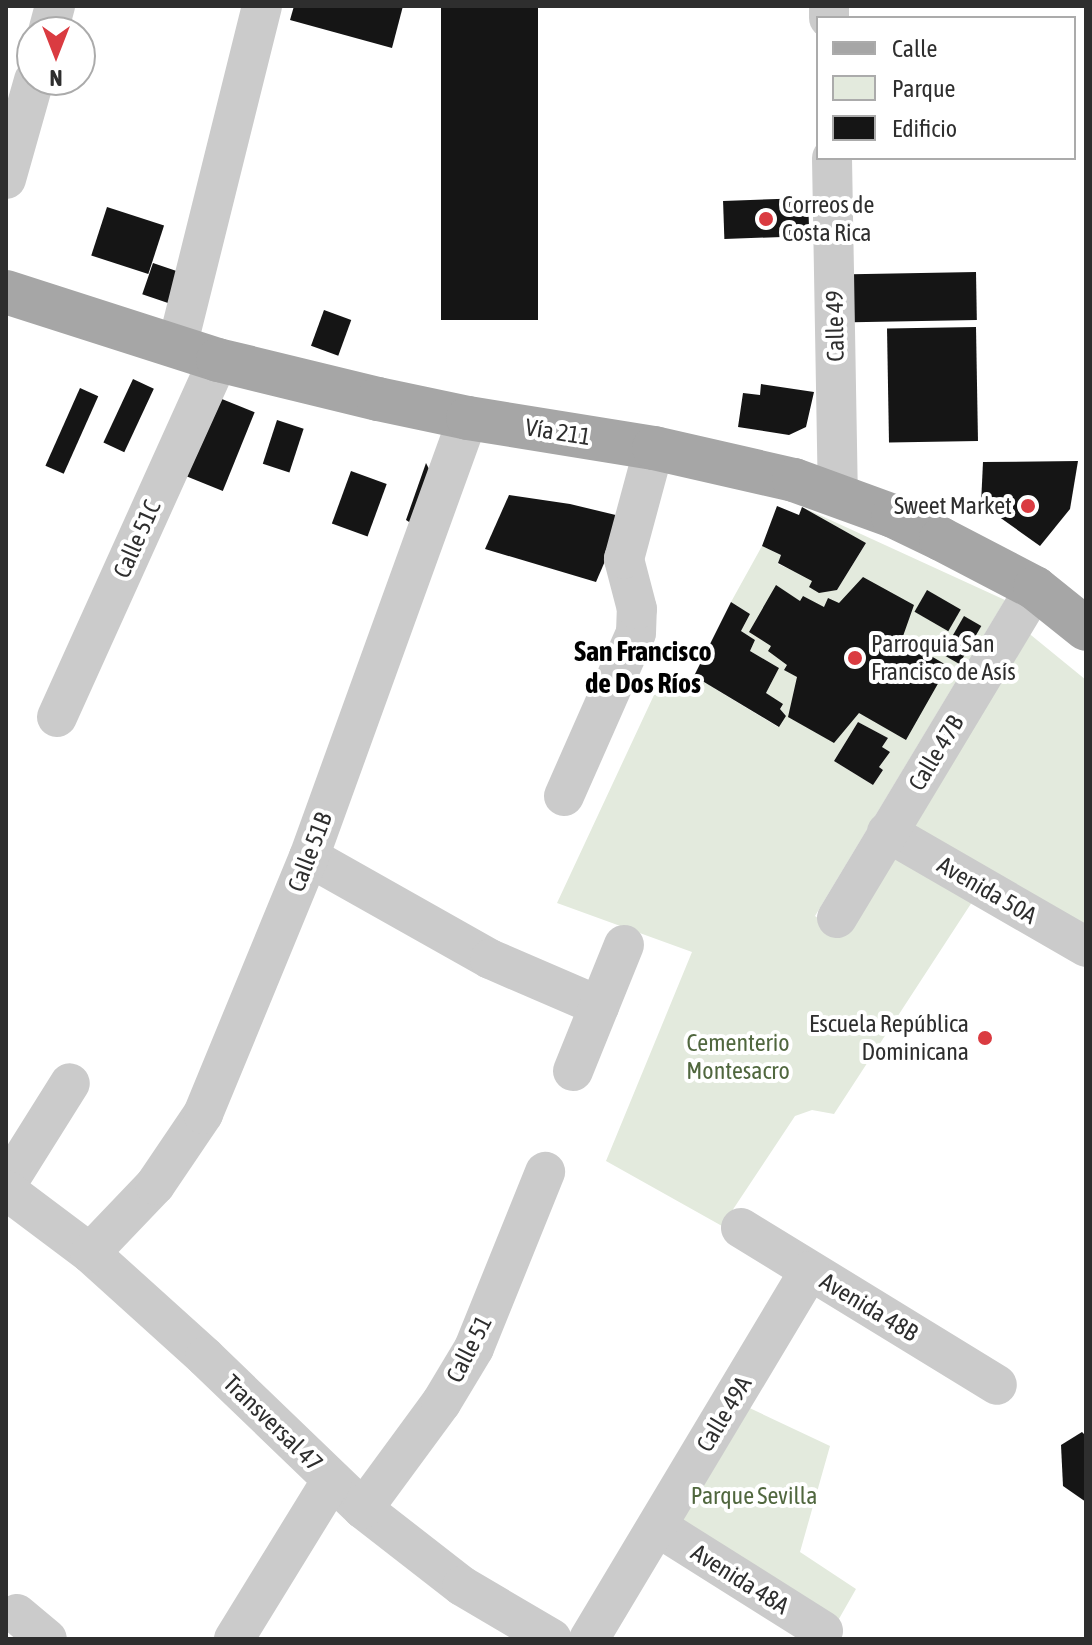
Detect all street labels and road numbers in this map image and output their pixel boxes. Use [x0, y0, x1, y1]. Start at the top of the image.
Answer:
street label: Calle 49 [820, 290, 850, 362]
street label: Vía 211 [523, 413, 593, 451]
street label: Calle 51C [107, 496, 167, 582]
street label: Calle 47B [902, 710, 970, 796]
street label: Calle 51B [282, 808, 338, 896]
street label: Avenida 50A [932, 850, 1042, 930]
street label: Avenida 48B [815, 1267, 923, 1347]
street label: Calle 51 [440, 1311, 498, 1387]
street label: Transversal 47 [218, 1369, 328, 1477]
street label: Calle 49A [690, 1371, 758, 1457]
street label: Avenida 48A [686, 1538, 794, 1620]

